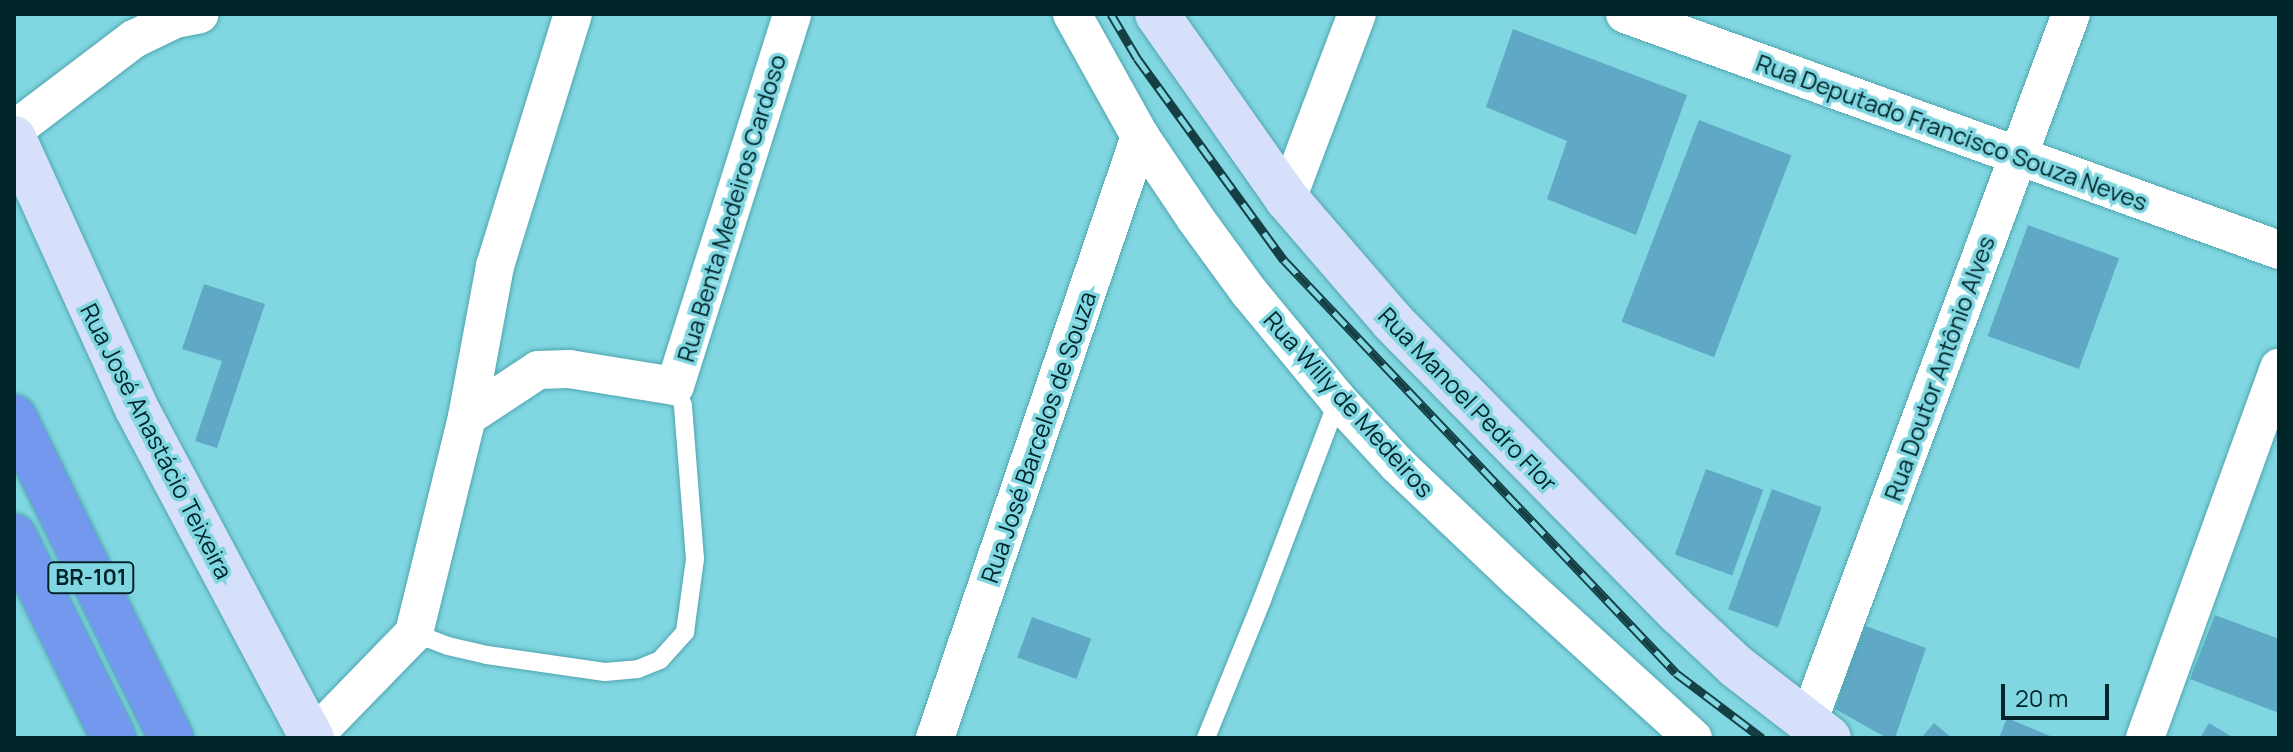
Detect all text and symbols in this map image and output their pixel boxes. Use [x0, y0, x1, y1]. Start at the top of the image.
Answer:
street label: Rua Deputado Francisco Souza Neves [1752, 48, 2152, 216]
street label: Rua Benta Medeiros Cardoso [670, 51, 792, 365]
street label: Rua Doutor Antônio Alves [1878, 232, 2000, 504]
street label: Rua José Barcelos de Souza [975, 288, 1101, 586]
street label: Rua José Anastácio Teixeira [75, 298, 239, 584]
street label: Rua Manoel Pedro Flor [1373, 301, 1563, 497]
street label: Rua Willy de Medeiros [1258, 305, 1440, 503]
road number: BR-101 [47, 560, 135, 596]
scale bar [2005, 668, 2113, 718]
text: 20 m [2015, 681, 2068, 714]

